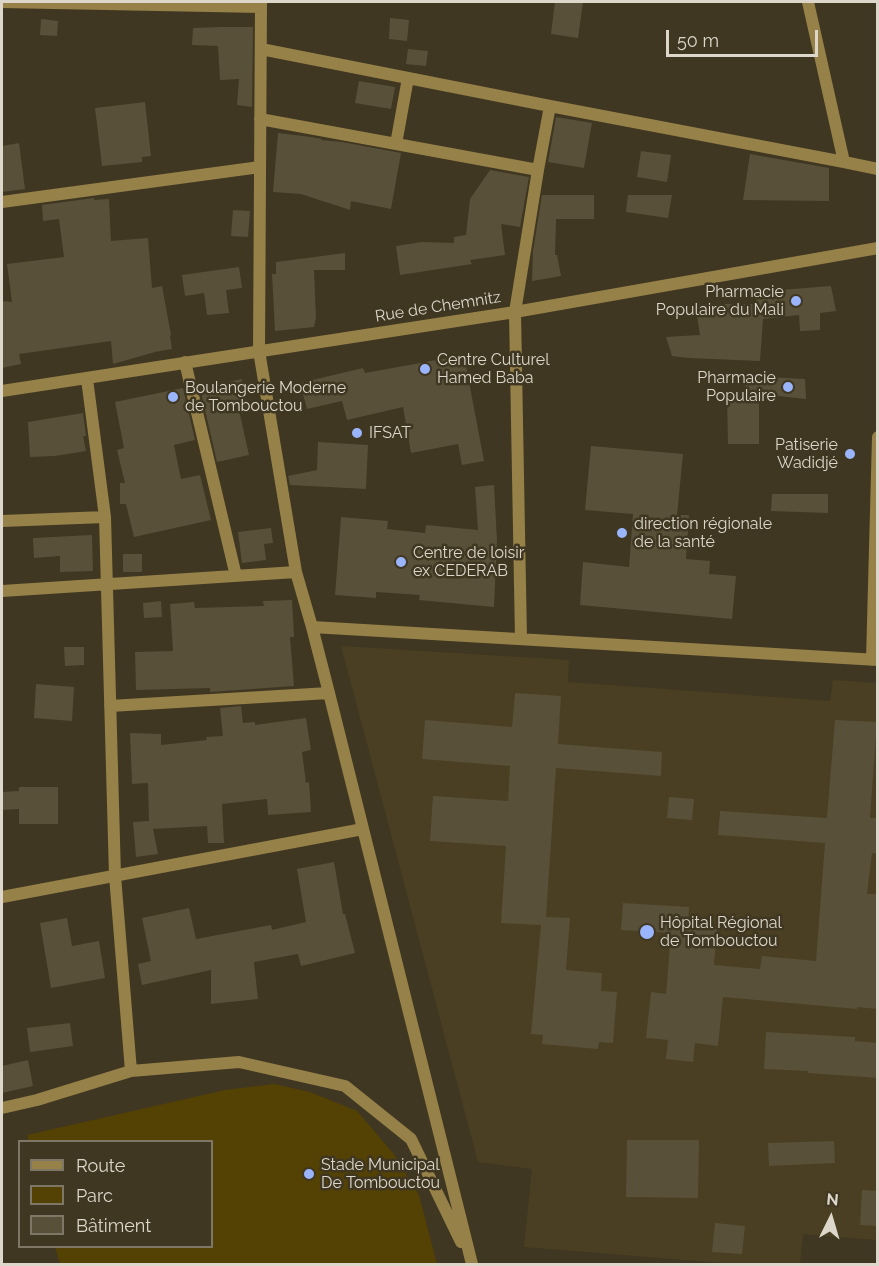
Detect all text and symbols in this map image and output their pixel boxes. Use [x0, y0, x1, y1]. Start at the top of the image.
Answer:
scale bar [669, 18, 820, 56]
text: 50 m [677, 30, 719, 51]
place label: Pharmacie Populaire du Mali [656, 282, 784, 320]
street label: Rue de Chemnitz [374, 288, 502, 326]
marker: Pharmacie Populaire du Mali [789, 294, 803, 308]
place label: Centre Culturel Hamed Baba [437, 350, 550, 388]
marker: Centre Culturel Hamed Baba [418, 362, 432, 376]
place label: Pharmacie Populaire [697, 368, 776, 406]
place label: Boulangerie Moderne de Tombouctou [185, 378, 346, 416]
marker: Pharmacie Populaire [781, 380, 795, 394]
marker: Boulangerie Moderne de Tombouctou [166, 390, 180, 404]
place label: IFSAT [369, 423, 411, 443]
marker: IFSAT [350, 426, 364, 440]
place label: Patiserie Wadidjé [775, 435, 838, 473]
marker: Patiserie Wadidjé [843, 447, 857, 461]
place label: direction régionale de la santé [634, 514, 772, 552]
marker: direction régionale de la santé [615, 526, 629, 540]
place label: Centre de loisir ex CEDERAB [413, 543, 524, 581]
marker: Centre de loisir ex CEDERAB [394, 555, 408, 569]
place label: Hôpital Régional de Tombouctou [660, 913, 782, 951]
marker: Hôpital Régional de Tombouctou [638, 923, 656, 941]
legend [18, 1140, 213, 1248]
text: Route [76, 1155, 125, 1176]
place label: Stade Municipal De Tombouctou [321, 1155, 440, 1193]
marker: Stade Municipal De Tombouctou [302, 1167, 316, 1181]
text: Parc [76, 1185, 113, 1206]
north arrow [801, 1188, 861, 1248]
text: N [826, 1190, 840, 1210]
text: Bâtiment [76, 1215, 151, 1236]

